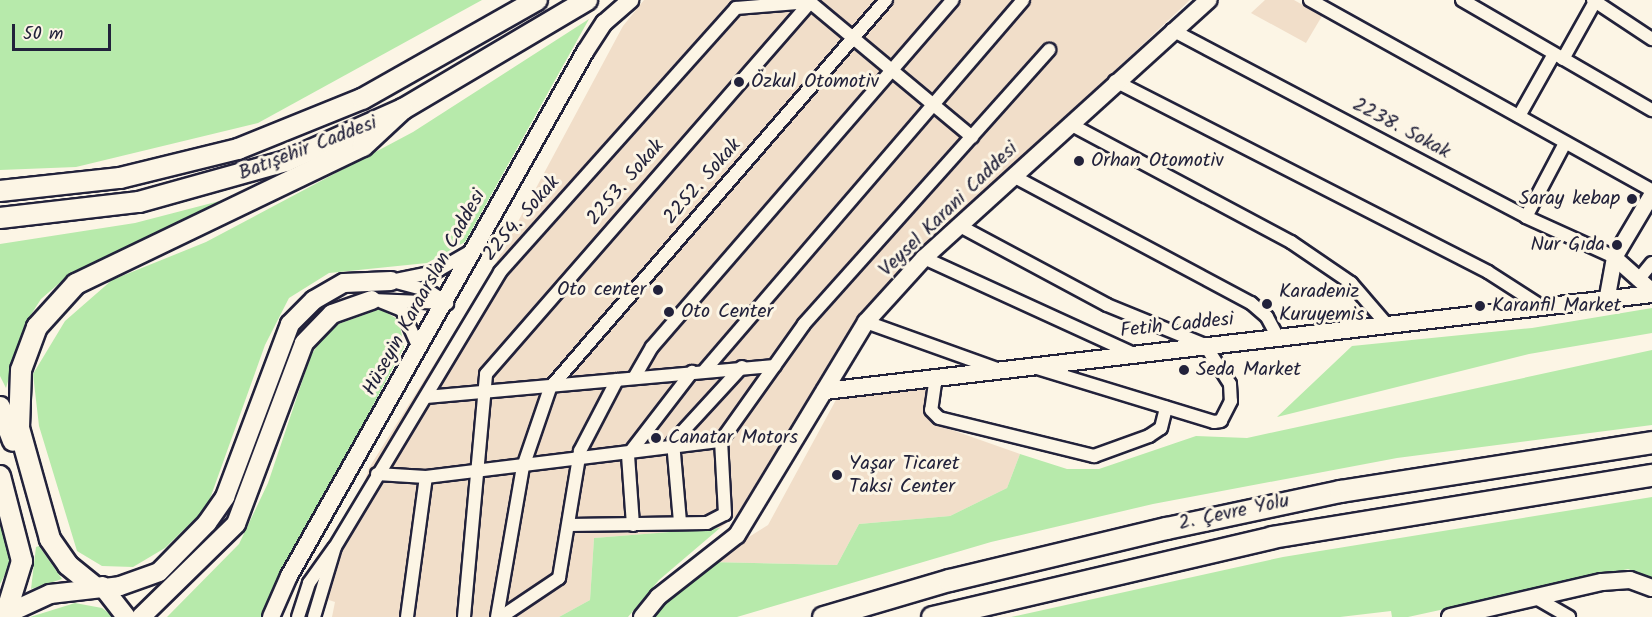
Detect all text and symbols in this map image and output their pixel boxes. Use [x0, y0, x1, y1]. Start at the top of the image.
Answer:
scale bar [15, 12, 114, 50]
text: 50 m [23, 20, 63, 49]
place label: Özkul Otomotiv [751, 70, 879, 94]
marker: Özkul Otomotiv [732, 75, 746, 89]
street label: 2238. Sokak [1348, 93, 1454, 165]
street label: Batışehir Caddesi [235, 112, 381, 186]
street label: 2252. Sokak [659, 134, 747, 230]
street label: 2253. Sokak [582, 135, 670, 231]
street label: Veysel Karani Caddesi [875, 138, 1023, 282]
place label: Orhan Otomotiv [1091, 149, 1224, 173]
marker: Orhan Otomotiv [1072, 154, 1086, 168]
street label: 2254. Sokak [478, 171, 566, 267]
street label: Hüseyin Karaarslan Caddesi [358, 186, 492, 400]
place label: Saray kebap [1519, 187, 1620, 211]
marker: Saray kebap [1625, 192, 1639, 206]
place label: Nur Gıda [1530, 233, 1605, 257]
marker: Nur Gıda [1610, 238, 1624, 252]
place label: Oto center [557, 278, 646, 302]
place label: Karadeniz Kuruyemis [1279, 280, 1364, 327]
marker: Oto center [651, 283, 665, 297]
place label: Karanfil Market [1492, 294, 1621, 318]
marker: Karadeniz Kuruyemis [1260, 297, 1274, 311]
marker: Karanfil Market [1473, 299, 1487, 313]
place label: Oto Center [681, 300, 773, 324]
marker: Oto Center [662, 305, 676, 319]
street label: Fetih Caddesi [1119, 308, 1235, 344]
place label: Seda Market [1196, 358, 1301, 382]
marker: Seda Market [1177, 363, 1191, 377]
place label: Canatar Motors [668, 426, 798, 450]
marker: Canatar Motors [649, 431, 663, 445]
place label: Yaşar Ticaret Taksi Center [849, 452, 960, 499]
marker: Yaşar Ticaret Taksi Center [830, 468, 844, 482]
street label: 2. Çevre Yolu [1176, 490, 1292, 536]

